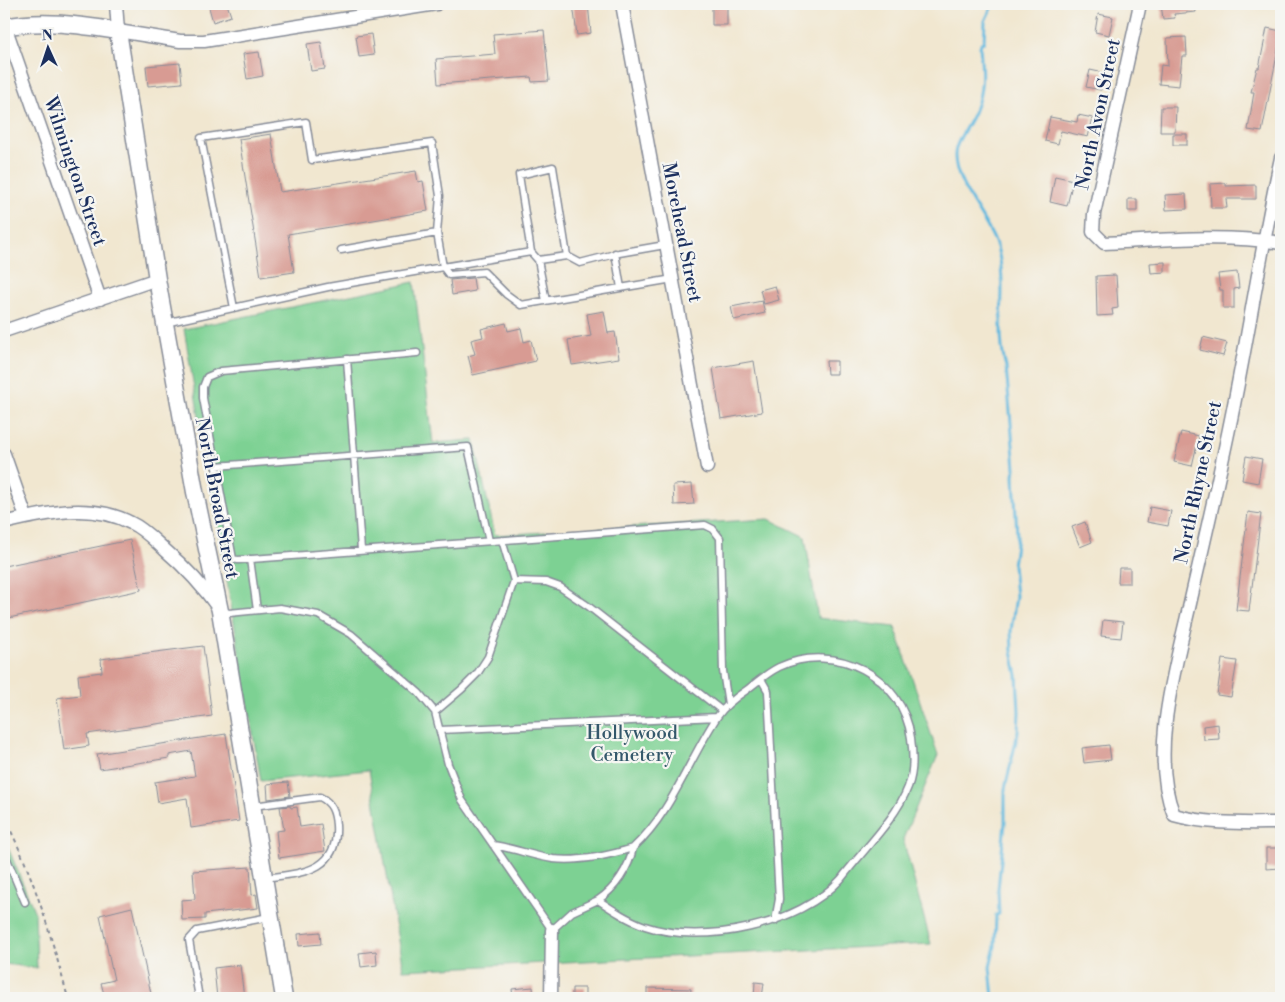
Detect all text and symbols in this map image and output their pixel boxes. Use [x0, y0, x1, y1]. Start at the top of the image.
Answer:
north arrow [22, 22, 72, 72]
text: N [41, 27, 53, 45]
street label: North Avon Street [1070, 36, 1126, 192]
street label: Wilmington Street [38, 92, 112, 249]
street label: Morehead Street [657, 160, 707, 304]
street label: North Rhyne Street [1169, 399, 1227, 566]
street label: North Broad Street [190, 416, 244, 581]
park label: Hollywood Cemetery [586, 721, 678, 767]

